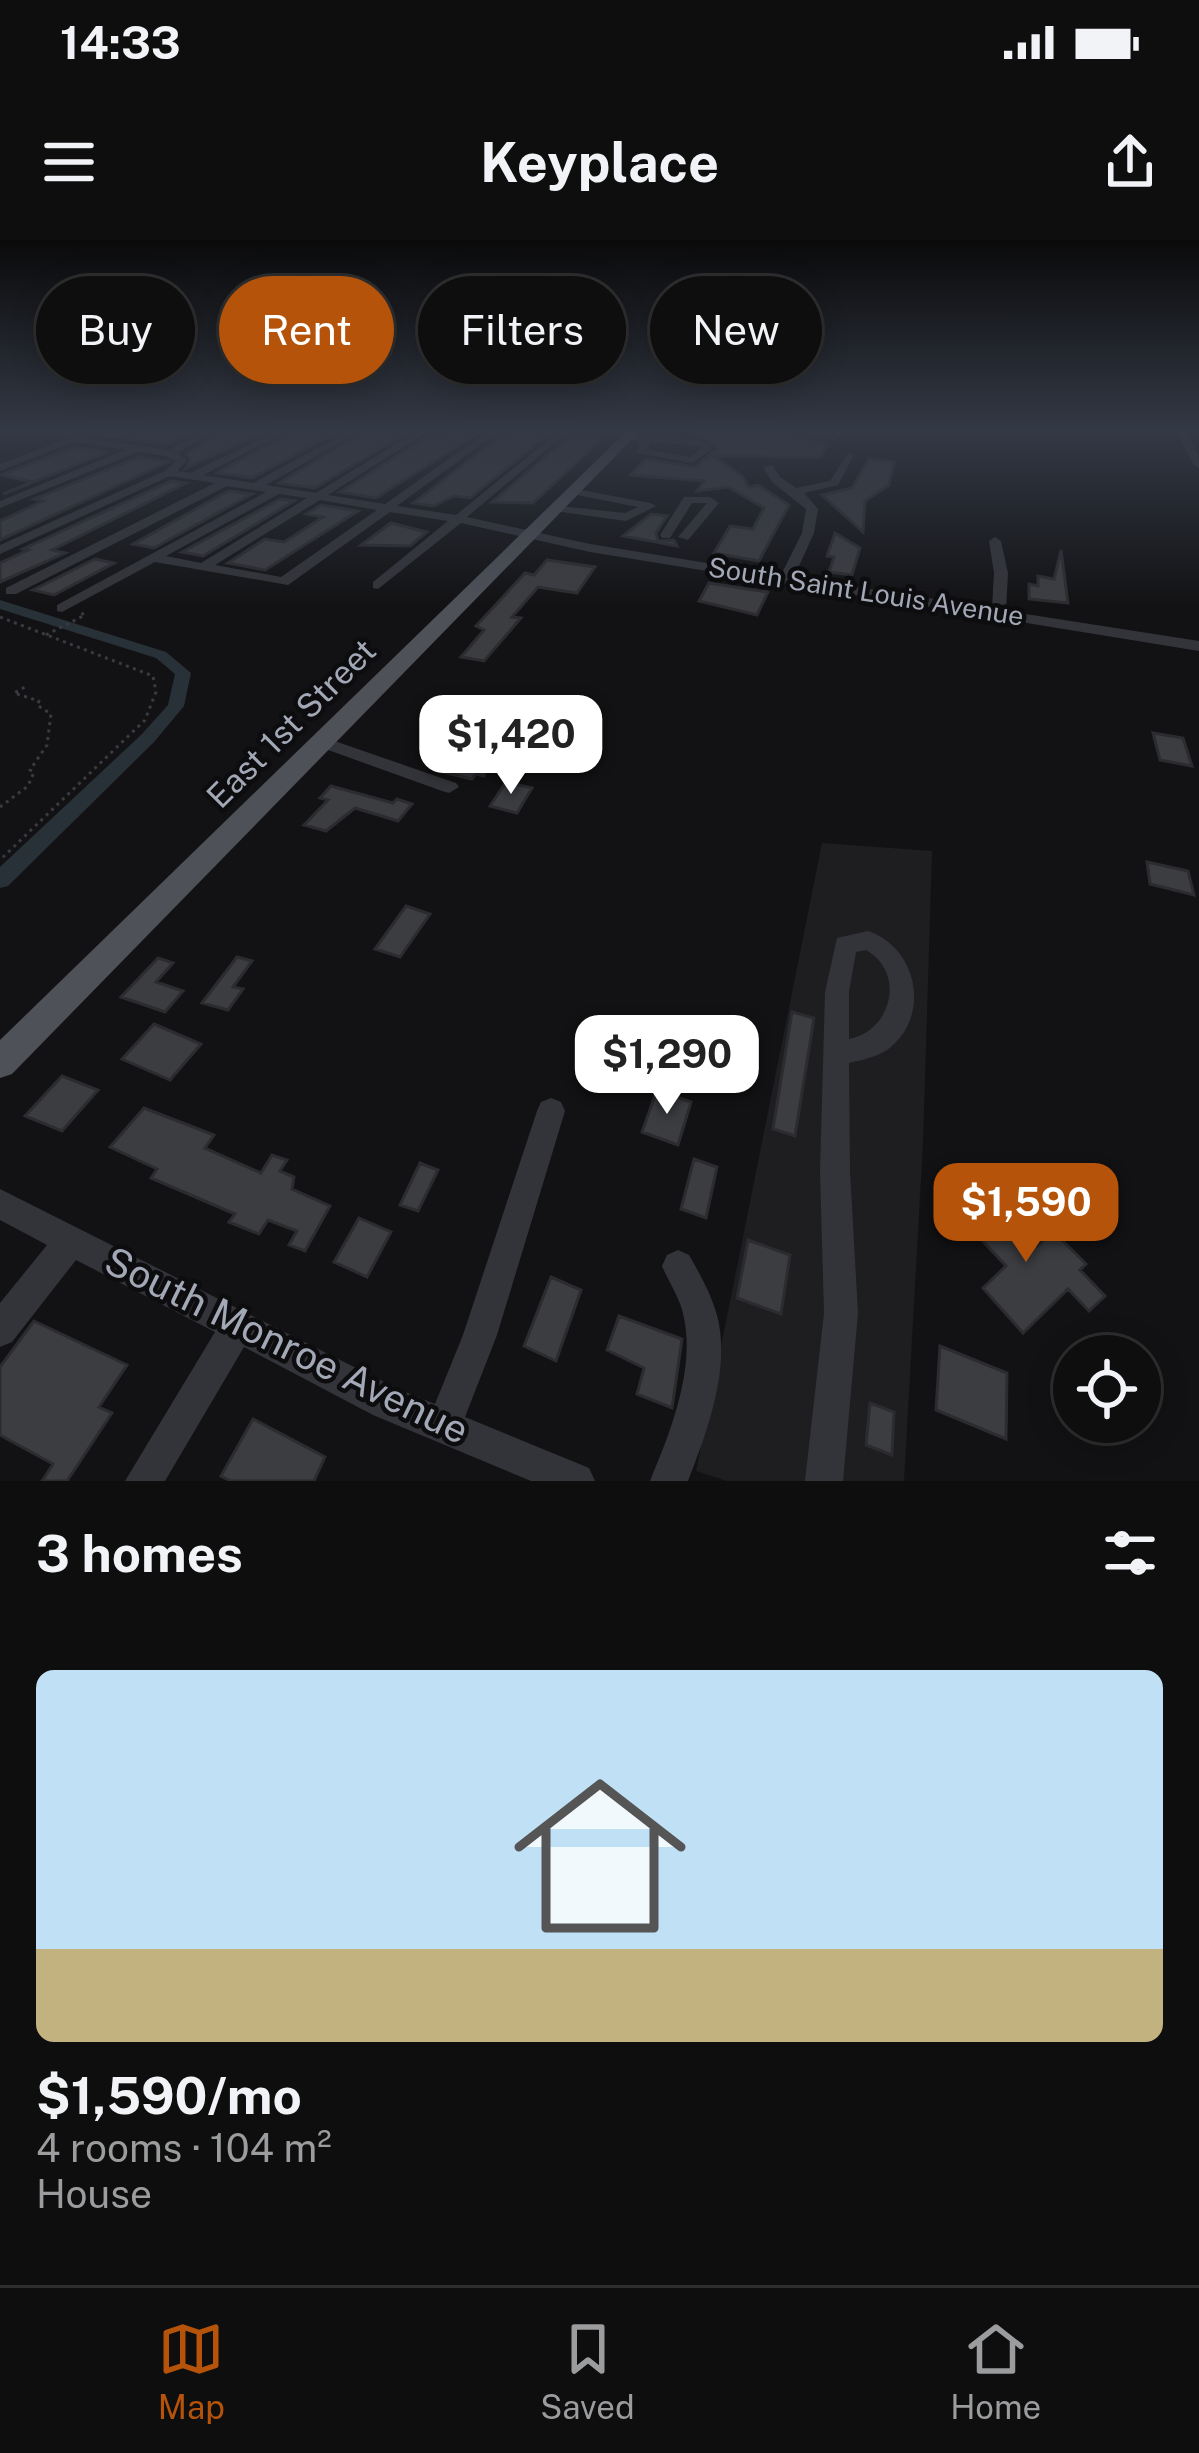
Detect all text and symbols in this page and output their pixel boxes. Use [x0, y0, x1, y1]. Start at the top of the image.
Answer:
text: 14:33 [60, 16, 181, 69]
icon: menu [36, 129, 102, 195]
icon: share [1097, 129, 1163, 195]
text: Keyplace [480, 131, 719, 194]
chip: Buy [36, 276, 195, 384]
chip: Rent [219, 276, 394, 384]
chip: Filters [418, 276, 626, 384]
chip: New [650, 276, 822, 384]
street label: South Saint Louis Avenue [706, 550, 1026, 632]
street label: East 1st Street [199, 631, 383, 815]
pin: $1,420 [413, 695, 609, 797]
text: $1,420 [446, 711, 576, 757]
pin: $1,290 [569, 1015, 765, 1117]
text: $1,290 [602, 1031, 732, 1077]
pin: $1,590 [928, 1163, 1124, 1265]
text: $1,590 [960, 1179, 1092, 1225]
street label: South Monroe Avenue [98, 1237, 476, 1453]
map controls [1053, 1335, 1161, 1443]
button: locate [1053, 1335, 1161, 1443]
icon: filters [1097, 1520, 1163, 1586]
text: 3 homes [36, 1524, 243, 1583]
icon: home [492, 1748, 708, 1964]
text: $1,590/mo [36, 2066, 302, 2125]
text: 4 rooms · 104 m² [36, 2125, 332, 2171]
text: House [36, 2171, 152, 2217]
tab: Map [158, 2316, 225, 2426]
tab: Saved [540, 2316, 635, 2426]
tab: Home [950, 2316, 1041, 2426]

